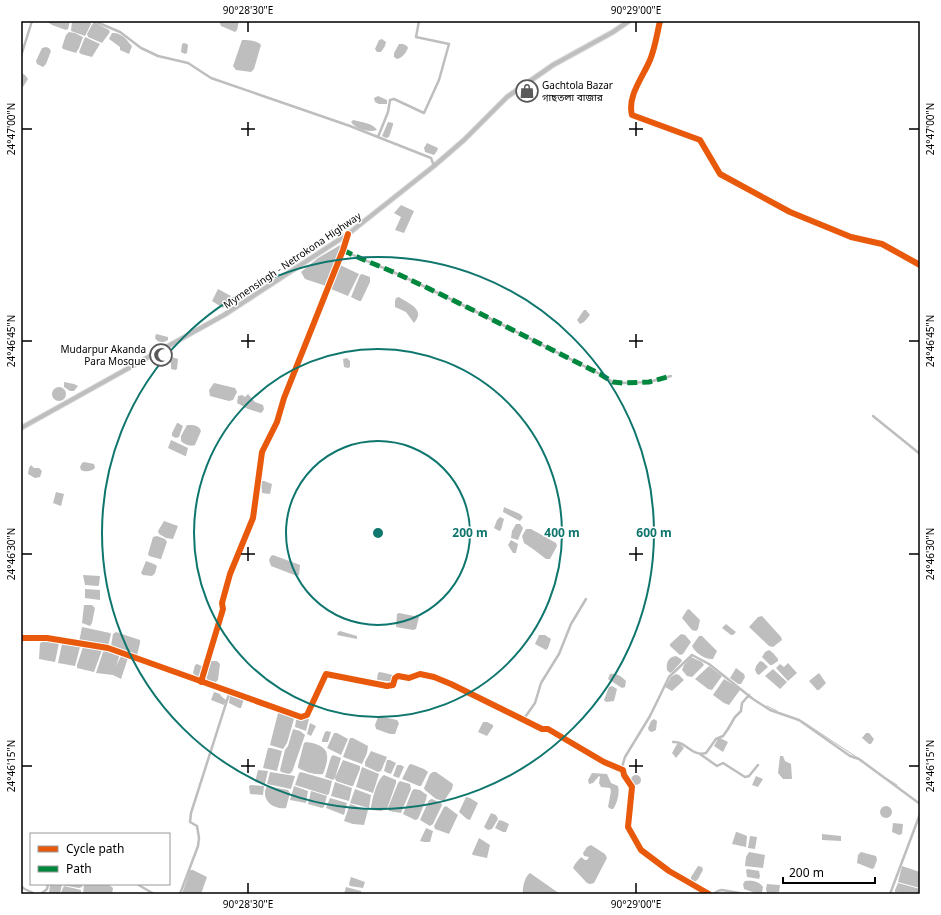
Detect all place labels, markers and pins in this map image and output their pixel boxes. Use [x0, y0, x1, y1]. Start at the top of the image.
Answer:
shop icon: Gachtola Bazar গাছতলা বাজার [514, 78, 540, 104]
place label: Gachtola Bazar গাছতলা বাজার [542, 78, 613, 104]
place label: Mudarpur Akanda Para Mosque [61, 342, 146, 368]
mosque icon: Mudarpur Akanda Para Mosque [148, 342, 174, 368]
centre of rings [371, 526, 385, 540]

